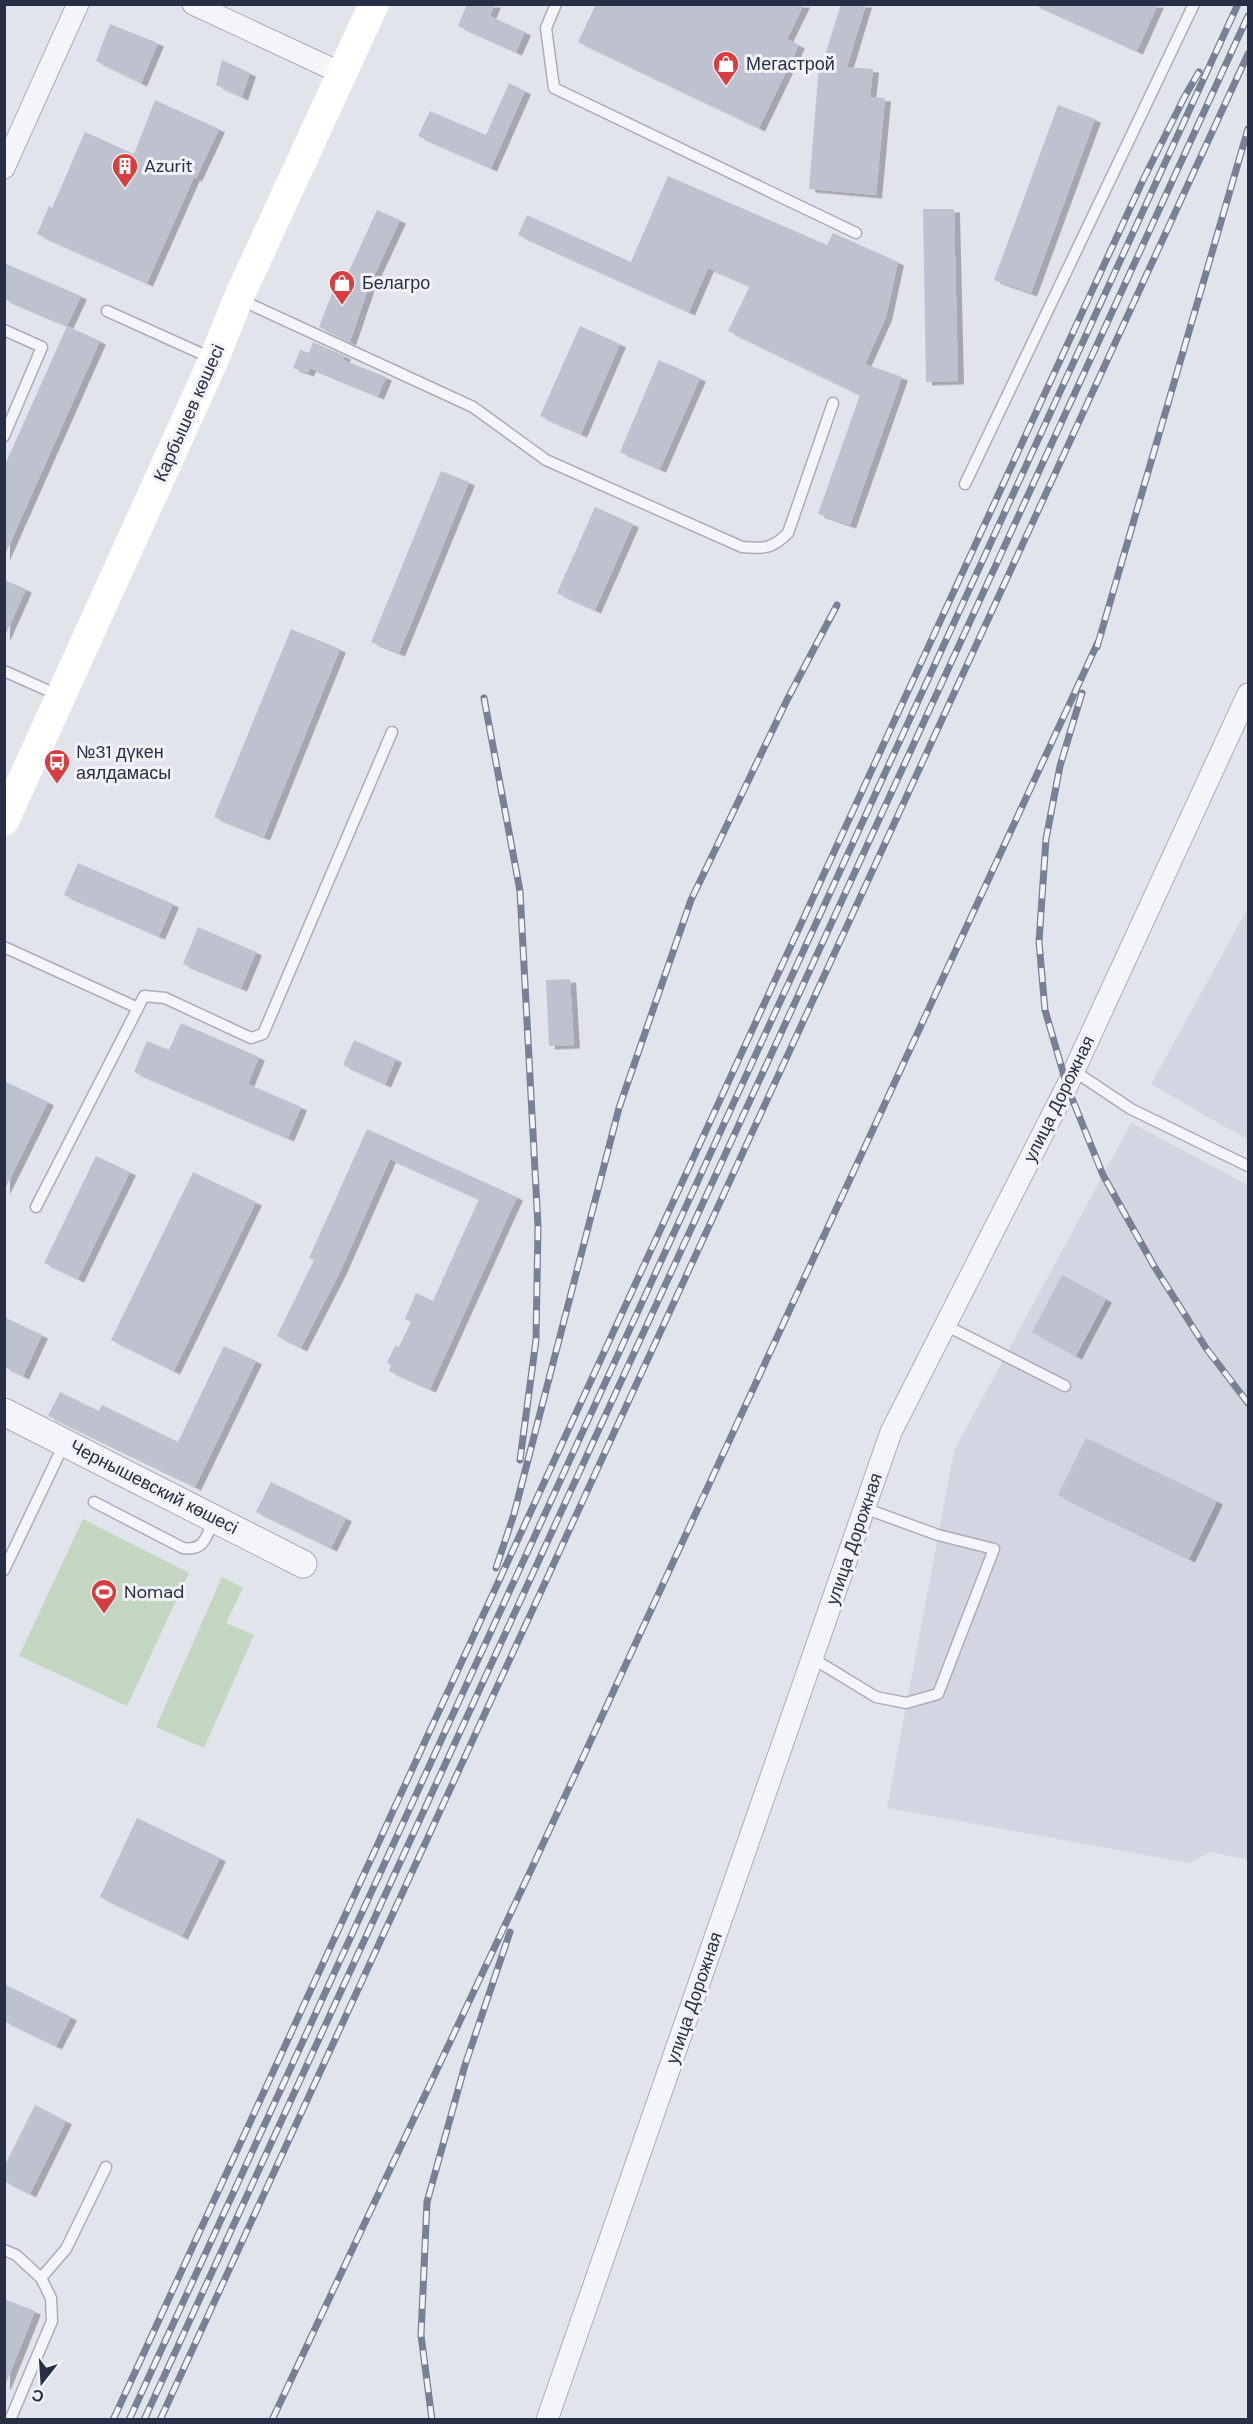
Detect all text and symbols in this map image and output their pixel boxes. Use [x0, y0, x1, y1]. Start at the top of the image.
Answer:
shop icon: Мегастрой [711, 49, 741, 87]
place label: Мегастрой [746, 52, 835, 76]
building icon: Azurit [110, 151, 140, 189]
place label: Azurit [144, 154, 193, 178]
shop icon: Белагро [327, 268, 357, 306]
place label: Белагро [362, 271, 430, 295]
street label: Карбышев көшесі [148, 341, 230, 485]
place label: №31 дүкен аялдамасы [76, 740, 171, 785]
bus stop icon: №31 дүкен аялдамасы [42, 747, 72, 785]
street label: улица Дорожная [1018, 1032, 1100, 1166]
street label: Чернышевский көшесі [66, 1434, 242, 1540]
street label: улица Дорожная [820, 1470, 888, 1608]
sports icon: Nomad [89, 1577, 119, 1615]
place label: Nomad [124, 1580, 184, 1604]
street label: улица Дорожная [660, 1929, 728, 2067]
north arrow [12, 2352, 72, 2412]
text: С [29, 2384, 46, 2408]

